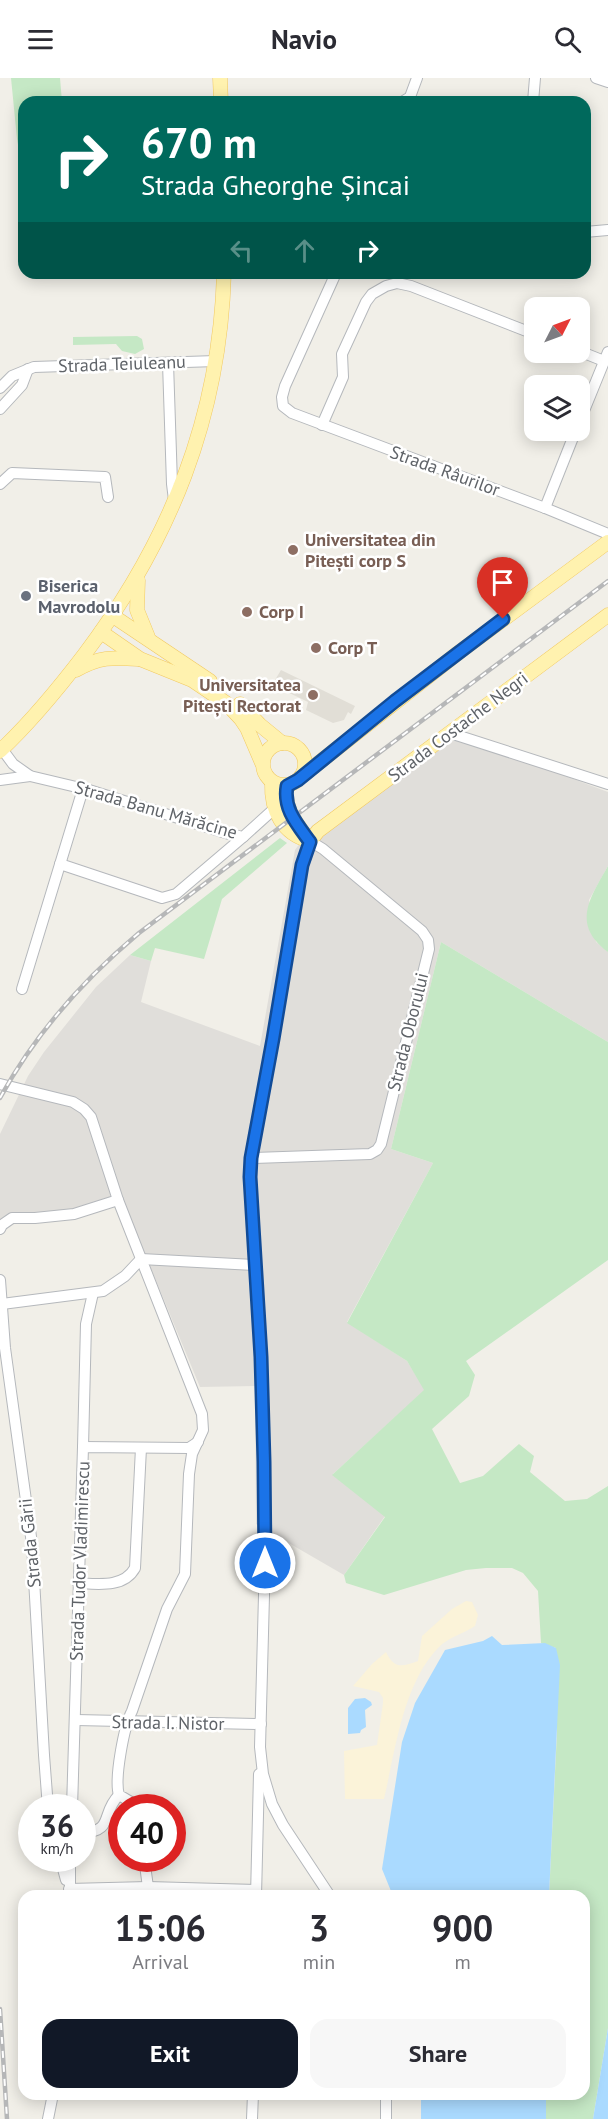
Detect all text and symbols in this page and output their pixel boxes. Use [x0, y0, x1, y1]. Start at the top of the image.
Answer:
text: Navio [271, 22, 337, 56]
icon: menu [24, 23, 57, 56]
icon: search [551, 23, 584, 56]
text: 670 m [141, 115, 257, 170]
icon: right [42, 120, 120, 198]
text: Strada Gheorghe Șincai [141, 168, 410, 202]
icon: left [225, 234, 258, 267]
icon: ahead [288, 234, 321, 267]
icon: right [351, 234, 384, 267]
north arrow [524, 297, 590, 363]
map controls [524, 297, 590, 441]
street label: Strada Teiuleanu [58, 350, 186, 377]
button: layers [524, 375, 590, 441]
street label: Strada Râurilor [387, 440, 503, 501]
place label: Universitatea din Pitești corp S [305, 528, 436, 572]
marker: Universitatea din Pitești corp S [286, 543, 300, 557]
pin [477, 557, 528, 619]
icon: arrive [486, 566, 519, 599]
place label: Biserica Mavrodolu [38, 574, 120, 618]
marker: Biserica Mavrodolu [19, 589, 33, 603]
place label: Corp I [259, 600, 304, 623]
marker: Corp I [240, 605, 254, 619]
place label: Corp T [328, 636, 378, 659]
marker: Corp T [309, 641, 323, 655]
street label: Strada Costache Negri [383, 666, 532, 787]
place label: Universitatea Pitești Rectorat [183, 673, 302, 717]
marker: Universitatea Pitești Rectorat [306, 688, 320, 702]
street label: Strada Banu Mărăcine [72, 775, 240, 844]
street label: Strada Oborului [382, 970, 433, 1094]
street label: Strada Tudor Vladimirescu [65, 1461, 94, 1661]
street label: Strada Gării [13, 1497, 46, 1589]
position arrow [233, 1531, 297, 1595]
street label: Strada I. Nistor [111, 1710, 225, 1735]
speed limit sign: 40 [108, 1794, 186, 1872]
text: 36 [40, 1806, 74, 1845]
text: km/h [41, 1839, 73, 1858]
text: 15:06 [115, 1904, 206, 1951]
text: 3 [309, 1904, 329, 1951]
text: 900 [432, 1904, 493, 1951]
text: Arrival [132, 1949, 188, 1975]
text: min [303, 1949, 335, 1975]
text: m [455, 1949, 471, 1975]
button: Exit [42, 2019, 298, 2088]
button: Share [310, 2019, 566, 2088]

